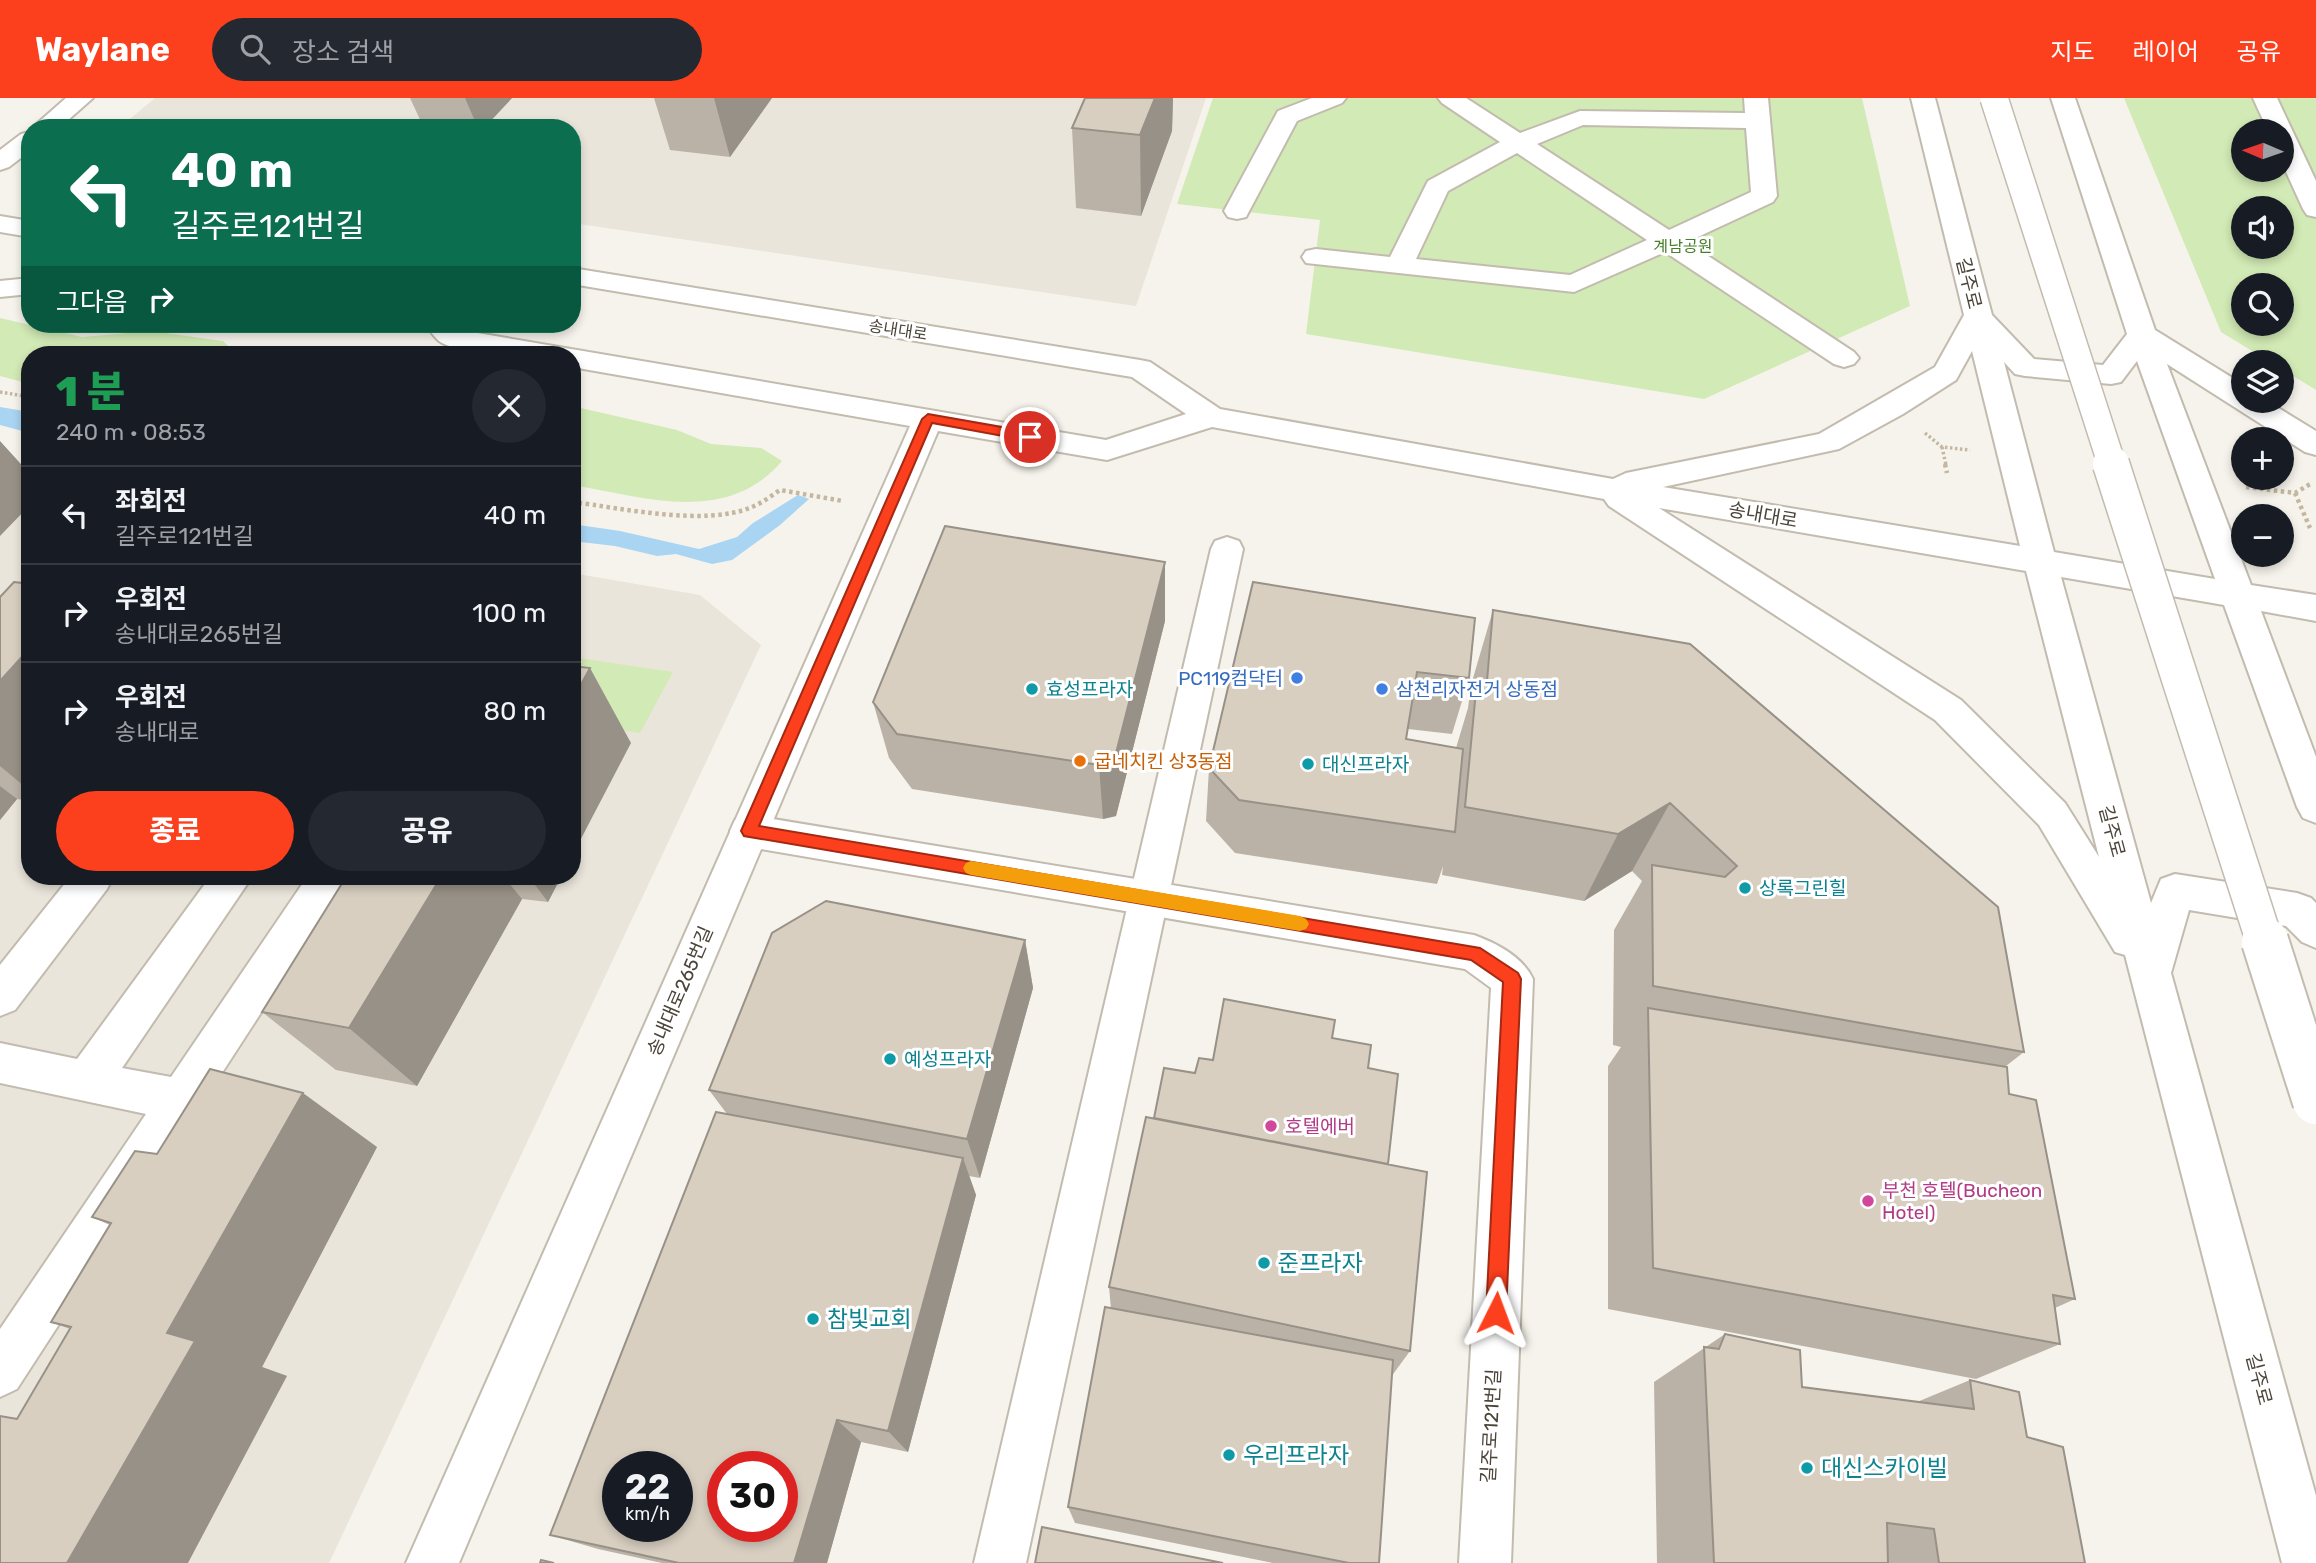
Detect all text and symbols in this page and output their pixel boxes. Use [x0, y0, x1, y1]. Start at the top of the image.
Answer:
search box [212, 18, 702, 81]
text: Waylane [35, 30, 170, 69]
icon: search [236, 30, 274, 68]
text: 장소 검색 [292, 37, 394, 68]
text: 지도 [2050, 38, 2095, 66]
text: 레이어 [2133, 38, 2199, 66]
text: 공유 [2237, 38, 2281, 66]
north arrow [2231, 119, 2294, 182]
map controls [2231, 119, 2294, 567]
text: 40 m [171, 141, 293, 199]
icon: left [56, 147, 147, 238]
button: sound [2231, 196, 2294, 259]
text: 길주로121번길 [171, 207, 364, 245]
park label: 계남공원 [1654, 237, 1712, 256]
street label: 길주로 [1951, 255, 1987, 311]
button: search [2231, 273, 2294, 336]
icon: right [142, 280, 180, 318]
text: 그다음 [56, 287, 128, 318]
street label: 송내대로 [867, 316, 929, 344]
button: layers [2231, 350, 2294, 413]
text: 1 분 [56, 367, 125, 417]
button: close [472, 369, 546, 443]
pin [1000, 407, 1060, 467]
text: 240 m · 08:53 [56, 418, 206, 446]
icon: arrive [1011, 418, 1049, 456]
button: + [2231, 427, 2294, 490]
text: 좌회전 [115, 486, 187, 517]
icon: left [56, 496, 94, 534]
street label: 송내대로 [1727, 498, 1799, 532]
text: 40 m [484, 500, 546, 531]
button: − [2231, 504, 2294, 567]
text: 길주로121번길 [115, 522, 254, 550]
text: 우회전 [115, 584, 187, 615]
icon: right [56, 594, 94, 632]
text: 100 m [472, 598, 546, 629]
text: 송내대로265번길 [115, 620, 283, 648]
place label: PC119컴닥터 [1178, 667, 1283, 690]
marker: PC119컴닥터 [1289, 670, 1305, 686]
place label: 효성프라자 [1046, 678, 1133, 701]
place label: 삼천리자전거 상동점 [1396, 678, 1558, 701]
marker: 효성프라자 [1024, 681, 1040, 697]
marker: 삼천리자전거 상동점 [1374, 681, 1390, 697]
text: 우회전 [115, 682, 187, 713]
icon: right [56, 692, 94, 730]
text: 80 m [483, 696, 546, 727]
text: 송내대로 [115, 718, 200, 746]
place label: 굽네치킨 상3동점 [1094, 750, 1232, 773]
marker: 굽네치킨 상3동점 [1072, 753, 1088, 769]
place label: 대신프라자 [1322, 753, 1409, 776]
marker: 대신프라자 [1300, 756, 1316, 772]
button: 종료 [56, 791, 294, 871]
button: 공유 [308, 791, 546, 871]
street label: 길주로 [2094, 803, 2130, 859]
place label: 상록그린힐 [1759, 877, 1846, 900]
marker: 상록그린힐 [1737, 880, 1753, 896]
street label: 송내대로265번길 [642, 923, 718, 1059]
place label: 예성프라자 [904, 1048, 991, 1071]
marker: 예성프라자 [882, 1051, 898, 1067]
place label: 호텔에버 [1285, 1115, 1355, 1138]
marker: 호텔에버 [1263, 1118, 1279, 1134]
place label: 부천 호텔(Bucheon Hotel) [1882, 1179, 2042, 1224]
marker: 부천 호텔(Bucheon Hotel) [1860, 1193, 1876, 1209]
place label: 준프라자 [1278, 1249, 1363, 1277]
marker: 준프라자 [1256, 1255, 1272, 1271]
position arrow [1459, 1276, 1533, 1350]
place label: 참빛교회 [827, 1305, 912, 1333]
marker: 참빛교회 [805, 1311, 821, 1327]
street label: 길주로 [2241, 1351, 2277, 1407]
street label: 길주로121번길 [1477, 1368, 1505, 1484]
place label: 우리프라자 [1243, 1441, 1349, 1469]
marker: 우리프라자 [1221, 1447, 1237, 1463]
speed limit sign: 30 [707, 1451, 798, 1542]
place label: 대신스카이빌 [1821, 1454, 1948, 1482]
marker: 대신스카이빌 [1799, 1460, 1815, 1476]
text: 22 [625, 1466, 670, 1508]
text: km/h [625, 1503, 670, 1525]

